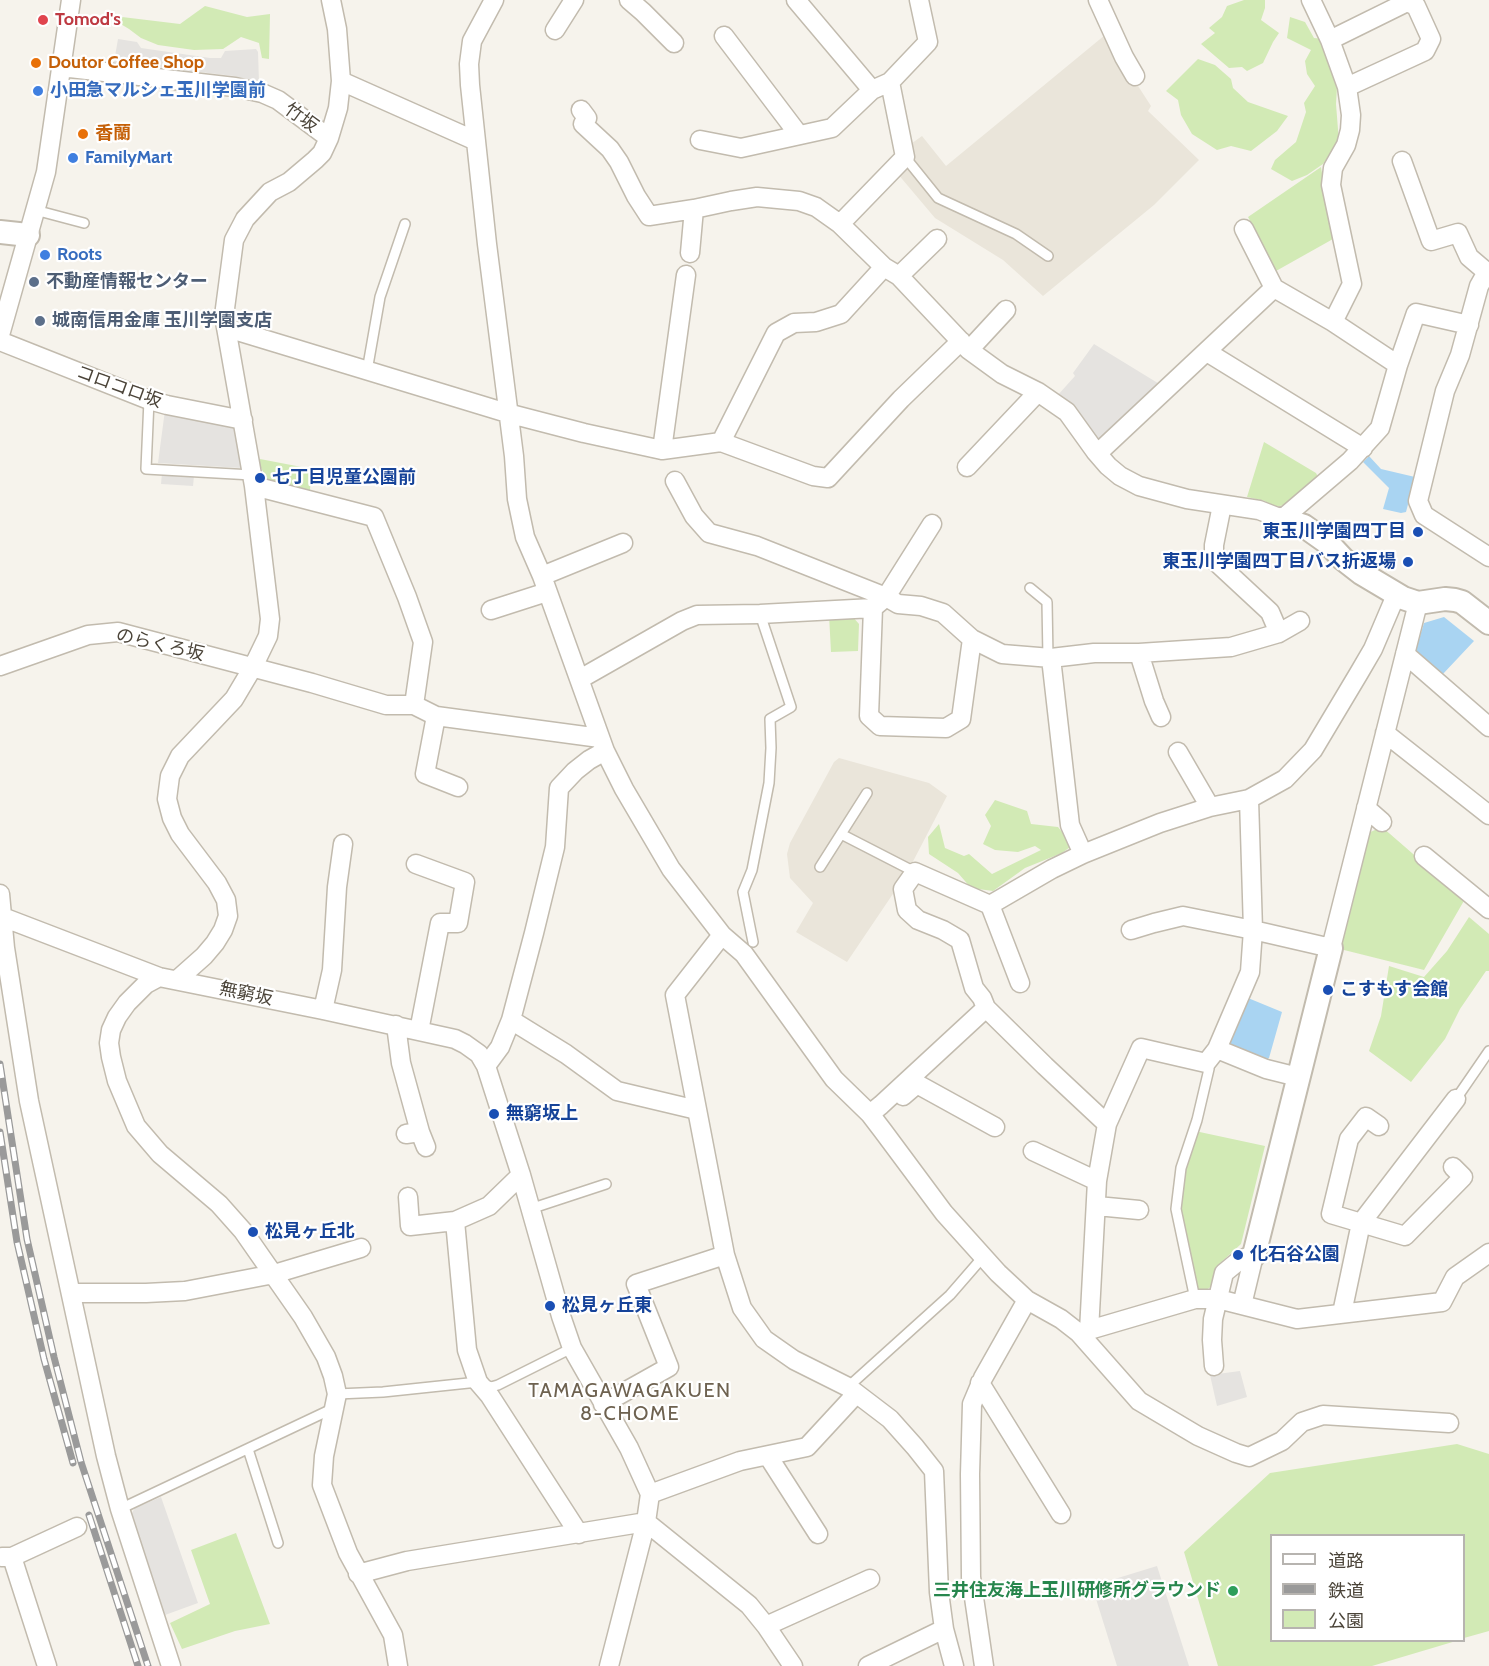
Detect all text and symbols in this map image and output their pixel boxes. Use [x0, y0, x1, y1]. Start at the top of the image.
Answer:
place label: Tomod's [55, 9, 121, 31]
marker: Tomod's [36, 13, 50, 27]
place label: Doutor Coffee Shop [48, 52, 204, 74]
marker: Doutor Coffee Shop [29, 56, 43, 70]
place label: 小田急マルシェ玉川学園前 [50, 80, 266, 102]
marker: 小田急マルシェ玉川学園前 [31, 84, 45, 98]
street label: 竹坂 [280, 99, 322, 137]
place label: 香蘭 [95, 123, 131, 145]
marker: 香蘭 [76, 127, 90, 141]
place label: FamilyMart [85, 147, 172, 169]
marker: FamilyMart [66, 151, 80, 165]
place label: Roots [57, 244, 102, 266]
marker: Roots [38, 248, 52, 262]
place label: 不動産情報センター [46, 271, 208, 293]
marker: 不動産情報センター [27, 275, 41, 289]
place label: 城南信用金庫 玉川学園支店 [52, 310, 272, 332]
marker: 城南信用金庫 玉川学園支店 [33, 314, 47, 328]
street label: コロコロ坂 [73, 361, 165, 413]
place label: 七丁目児童公園前 [272, 467, 416, 489]
marker: 七丁目児童公園前 [253, 471, 267, 485]
place label: 東玉川学園四丁目 [1262, 521, 1406, 543]
marker: 東玉川学園四丁目 [1411, 525, 1425, 539]
place label: 東玉川学園四丁目バス折返場 [1162, 551, 1396, 573]
marker: 東玉川学園四丁目バス折返場 [1401, 555, 1415, 569]
street label: のらくろ坂 [114, 624, 206, 666]
street label: 無窮坂 [217, 978, 275, 1010]
place label: こすもす会館 [1340, 979, 1448, 1001]
marker: こすもす会館 [1321, 983, 1335, 997]
place label: 無窮坂上 [506, 1103, 578, 1125]
marker: 無窮坂上 [487, 1107, 501, 1121]
place label: 松見ヶ丘北 [265, 1221, 355, 1243]
marker: 松見ヶ丘北 [246, 1225, 260, 1239]
place label: 化石谷公園 [1250, 1244, 1340, 1266]
marker: 化石谷公園 [1231, 1248, 1245, 1262]
place label: 松見ヶ丘東 [562, 1295, 652, 1317]
marker: 松見ヶ丘東 [543, 1299, 557, 1313]
district label: TAMAGAWAGAKUEN 8-CHOME [528, 1379, 732, 1426]
legend [1270, 1534, 1465, 1642]
text: 道路 [1328, 1550, 1364, 1572]
place label: 三井住友海上玉川研修所グラウンド [933, 1580, 1221, 1602]
text: 鉄道 [1328, 1580, 1364, 1602]
marker: 三井住友海上玉川研修所グラウンド [1226, 1584, 1240, 1598]
text: 公園 [1328, 1610, 1364, 1632]

